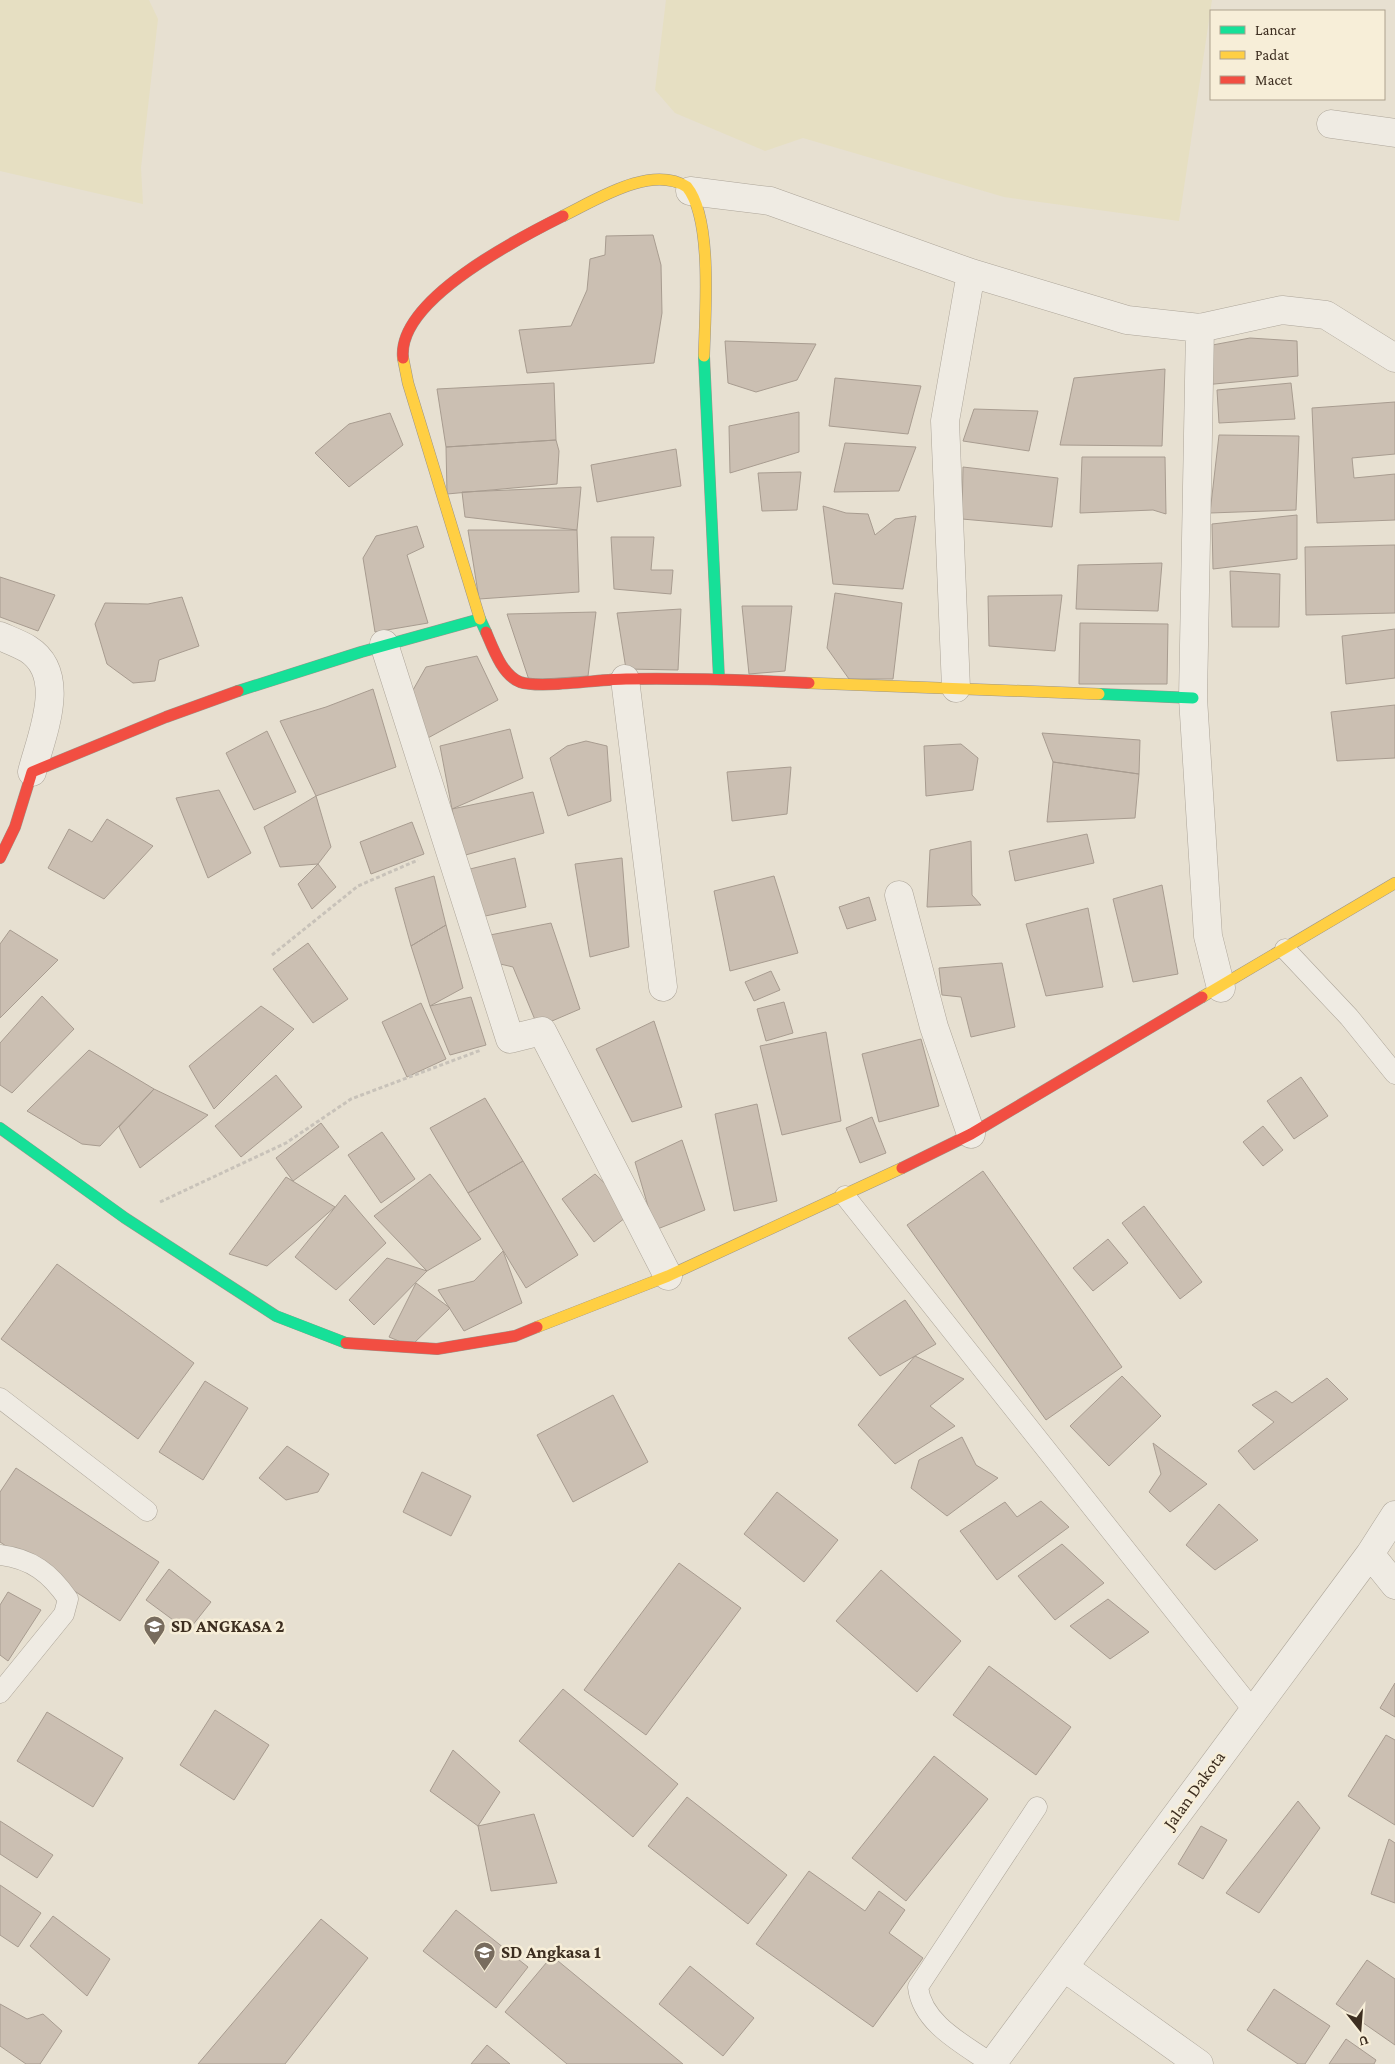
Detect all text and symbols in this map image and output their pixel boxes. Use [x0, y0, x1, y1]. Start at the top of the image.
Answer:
legend [1210, 10, 1385, 100]
text: Lancar [1255, 22, 1297, 38]
text: Padat [1255, 47, 1290, 63]
text: Macet [1255, 72, 1293, 88]
school or university icon: SD ANGKASA 2 [143, 1614, 167, 1645]
place label: SD ANGKASA 2 [171, 1616, 284, 1636]
street label: Jalan Dakota [1158, 1747, 1229, 1835]
school or university icon: SD Angkasa 1 [473, 1940, 497, 1971]
place label: SD Angkasa 1 [501, 1942, 601, 1962]
north arrow [1335, 2004, 1385, 2054]
text: U [1356, 2032, 1371, 2051]

